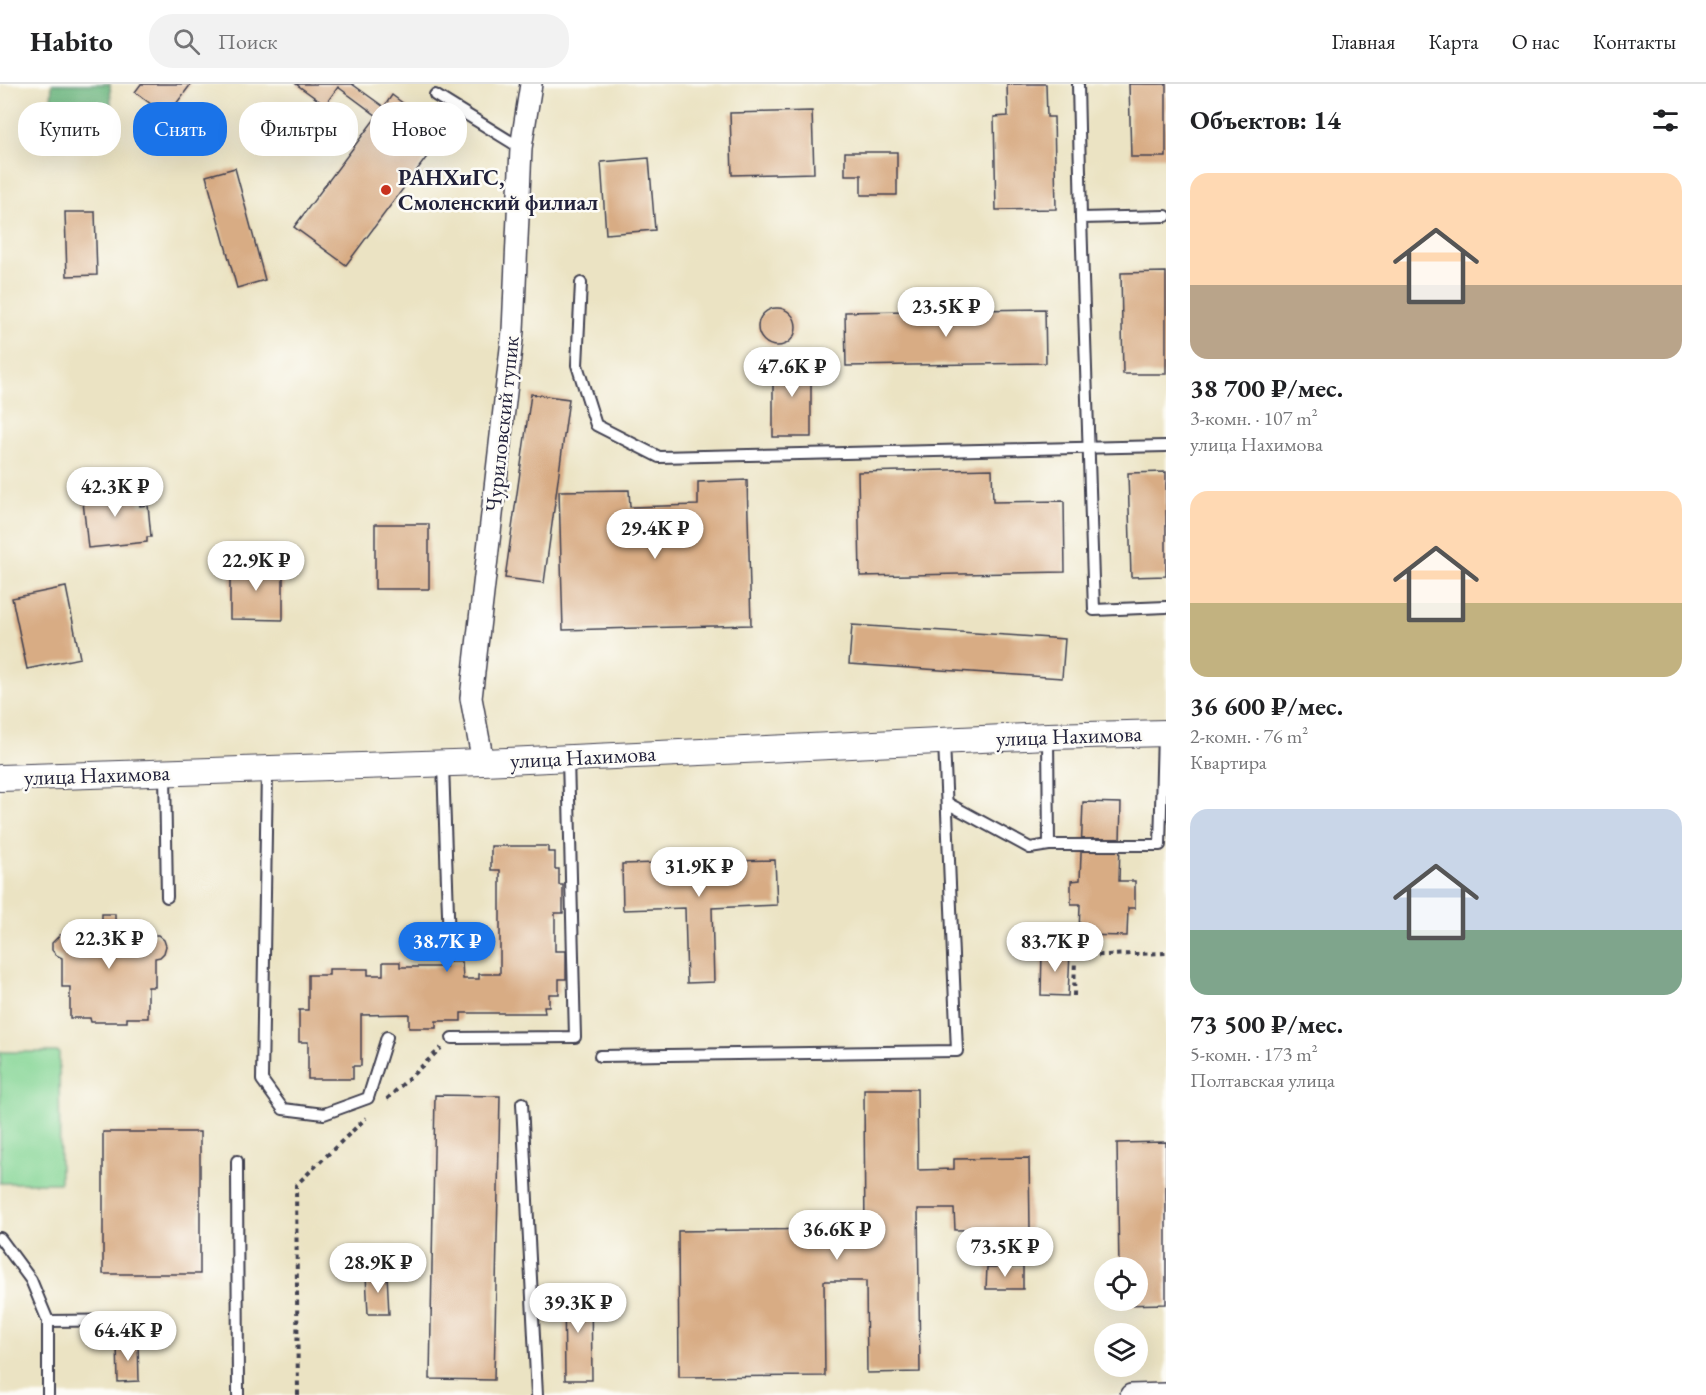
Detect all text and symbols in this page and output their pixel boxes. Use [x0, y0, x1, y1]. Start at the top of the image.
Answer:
search box [149, 14, 569, 68]
text: Habito [30, 23, 113, 59]
icon: search [170, 25, 203, 58]
text: Поиск [218, 27, 278, 56]
text: Главная [1331, 28, 1395, 55]
text: Карта [1428, 28, 1479, 55]
text: О нас [1512, 28, 1560, 55]
text: Контакты [1593, 28, 1676, 55]
chip: Купить [18, 102, 121, 156]
chip: Снять [133, 102, 227, 156]
chip: Фильтры [239, 102, 358, 156]
chip: Новое [370, 102, 467, 156]
text: Объектов: 14 [1190, 103, 1341, 137]
icon: filters [1649, 104, 1682, 137]
place label: РАНХиГС, Смоленский филиал [398, 163, 598, 217]
marker: РАНХиГС, Смоленский филиал [379, 183, 393, 197]
icon: home [1382, 212, 1490, 320]
pin: 23.5K ₽ [891, 287, 1001, 338]
text: 23.5K ₽ [912, 293, 980, 319]
street label: Чуриловский тупик [478, 334, 526, 514]
pin: 47.6K ₽ [737, 347, 847, 398]
text: 47.6K ₽ [758, 353, 826, 379]
text: 38 700 ₽/мес. [1190, 371, 1343, 405]
text: 3-комн. · 107 m² [1190, 405, 1318, 431]
text: улица Нахимова [1190, 431, 1323, 457]
pin: 42.3K ₽ [60, 467, 170, 518]
text: 42.3K ₽ [81, 473, 149, 499]
pin: 29.4K ₽ [600, 509, 710, 560]
text: 29.4K ₽ [621, 515, 689, 541]
icon: home [1382, 530, 1490, 638]
pin: 22.9K ₽ [201, 541, 311, 592]
text: 22.9K ₽ [222, 547, 290, 573]
text: 36 600 ₽/мес. [1190, 689, 1343, 723]
street label: улица Нахимова [995, 719, 1143, 753]
text: 2-комн. · 76 m² [1190, 723, 1308, 749]
street label: улица Нахимова [509, 739, 657, 775]
text: Квартира [1190, 749, 1267, 775]
street label: улица Нахимова [23, 758, 171, 792]
pin: 31.9K ₽ [644, 847, 754, 898]
icon: home [1382, 848, 1490, 956]
text: 31.9K ₽ [665, 853, 733, 879]
pin: 22.3K ₽ [54, 919, 164, 970]
pin: 38.7K ₽ [392, 922, 502, 973]
pin: 83.7K ₽ [1000, 922, 1110, 973]
text: 22.3K ₽ [75, 925, 143, 951]
text: 38.7K ₽ [413, 928, 481, 954]
text: 83.7K ₽ [1021, 928, 1089, 954]
text: 73 500 ₽/мес. [1190, 1007, 1343, 1041]
text: 5-комн. · 173 m² [1190, 1041, 1318, 1067]
text: Полтавская улица [1190, 1067, 1335, 1093]
pin: 36.6K ₽ [782, 1210, 892, 1261]
text: 36.6K ₽ [803, 1216, 871, 1242]
pin: 73.5K ₽ [950, 1227, 1060, 1278]
text: 73.5K ₽ [971, 1233, 1039, 1259]
pin: 28.9K ₽ [323, 1243, 433, 1294]
text: 28.9K ₽ [344, 1249, 412, 1275]
map controls [1094, 1257, 1148, 1377]
button: locate [1094, 1257, 1148, 1311]
pin: 39.3K ₽ [523, 1283, 633, 1334]
text: 39.3K ₽ [544, 1289, 612, 1315]
pin: 64.4K ₽ [73, 1311, 183, 1362]
text: 64.4K ₽ [94, 1317, 162, 1343]
button: layers [1094, 1323, 1148, 1377]

